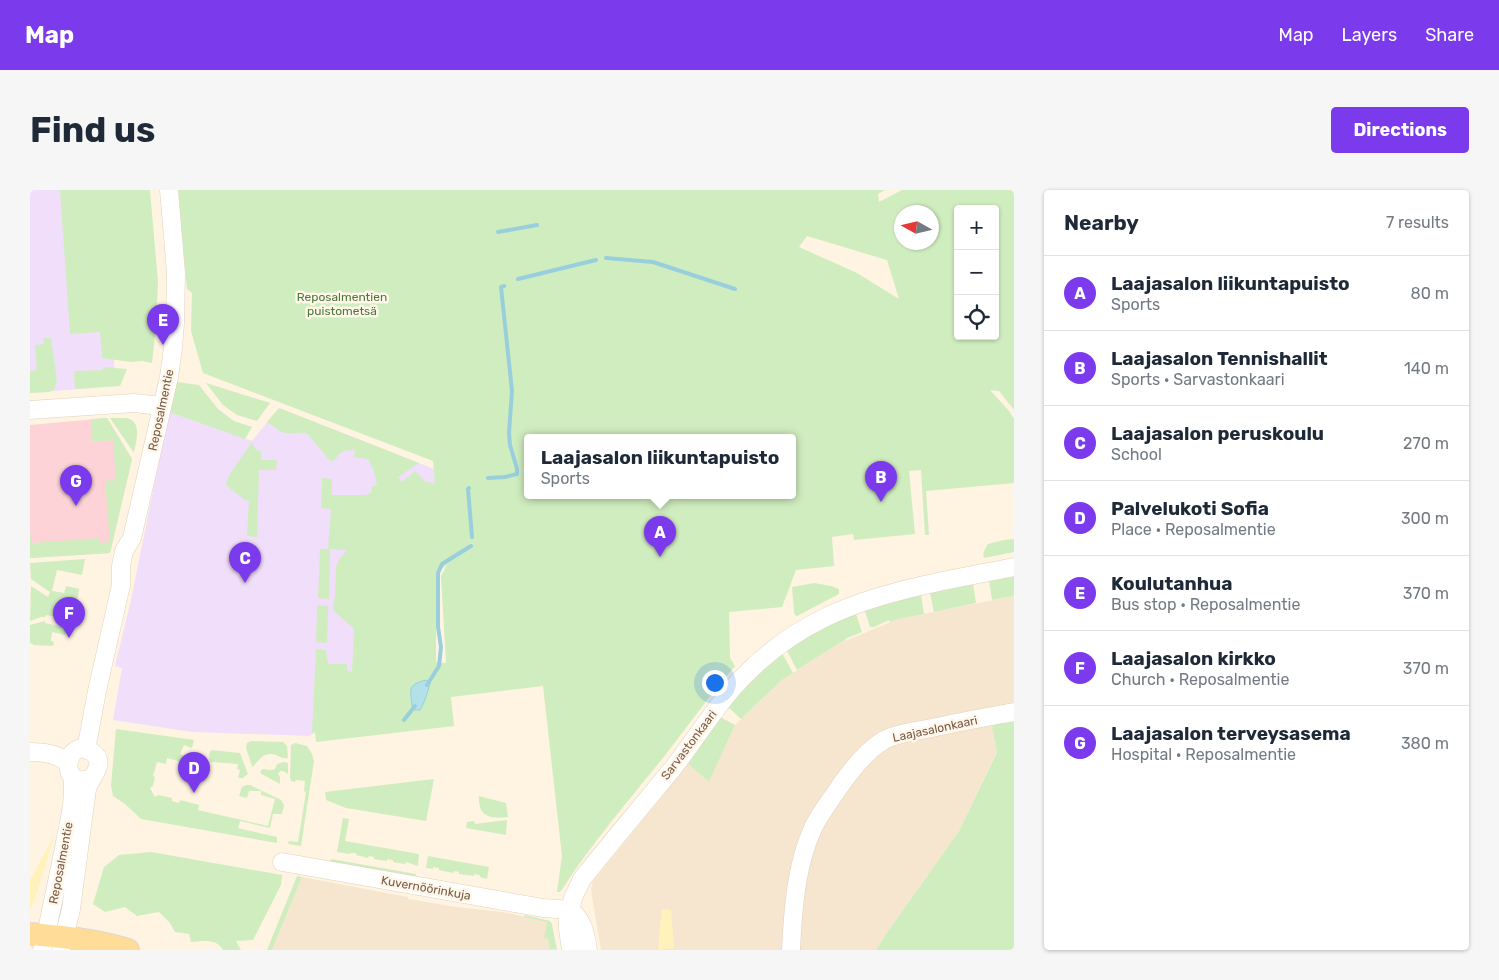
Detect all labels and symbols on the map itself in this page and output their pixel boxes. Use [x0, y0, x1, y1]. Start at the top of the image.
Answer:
north arrow [894, 205, 939, 250]
park label: Reposalmentien puistometsä [297, 290, 387, 318]
pin: E [147, 304, 179, 345]
street label: Reposalmentie [146, 368, 177, 452]
pin: B [865, 461, 897, 502]
pin: G [60, 465, 92, 506]
pin: A [644, 516, 676, 557]
pin: C [229, 542, 261, 583]
pin: F [53, 597, 85, 638]
your location [702, 670, 728, 696]
street label: Sarvastonkaari [658, 707, 720, 783]
street label: Laajasalonkaari [891, 713, 979, 745]
pin: D [178, 752, 210, 793]
street label: Reposalmentie [46, 821, 76, 905]
street label: Kuvernöörinkuja [380, 873, 472, 903]

